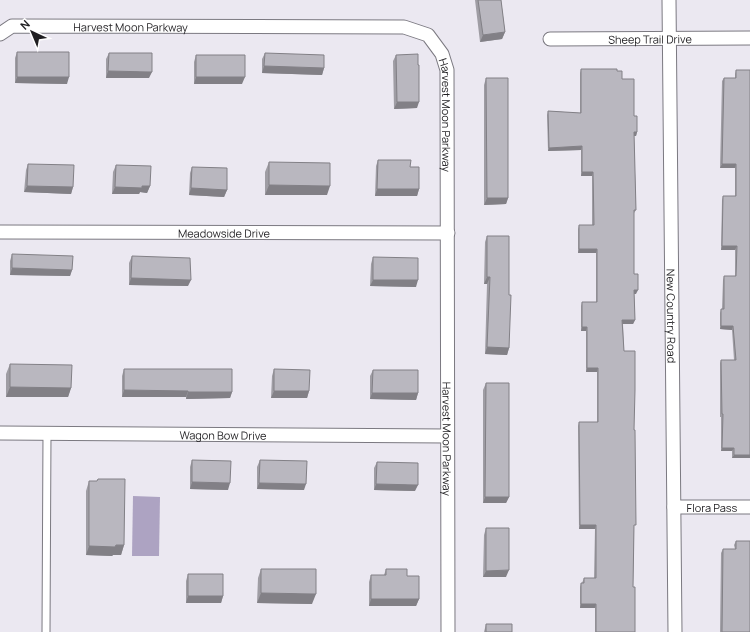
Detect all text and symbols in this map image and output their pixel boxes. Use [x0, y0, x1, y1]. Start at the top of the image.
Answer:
north arrow [12, 12, 52, 52]
text: N [17, 16, 33, 33]
street label: Harvest Moon Parkway [73, 19, 188, 34]
street label: Sheep Trail Drive [608, 31, 692, 46]
street label: Harvest Moon Parkway [436, 56, 455, 172]
street label: Meadowside Drive [178, 225, 271, 240]
street label: New Country Road [664, 269, 680, 363]
street label: Harvest Moon Parkway [440, 382, 455, 496]
street label: Wagon Bow Drive [179, 427, 267, 442]
street label: Flora Pass [687, 500, 738, 515]

